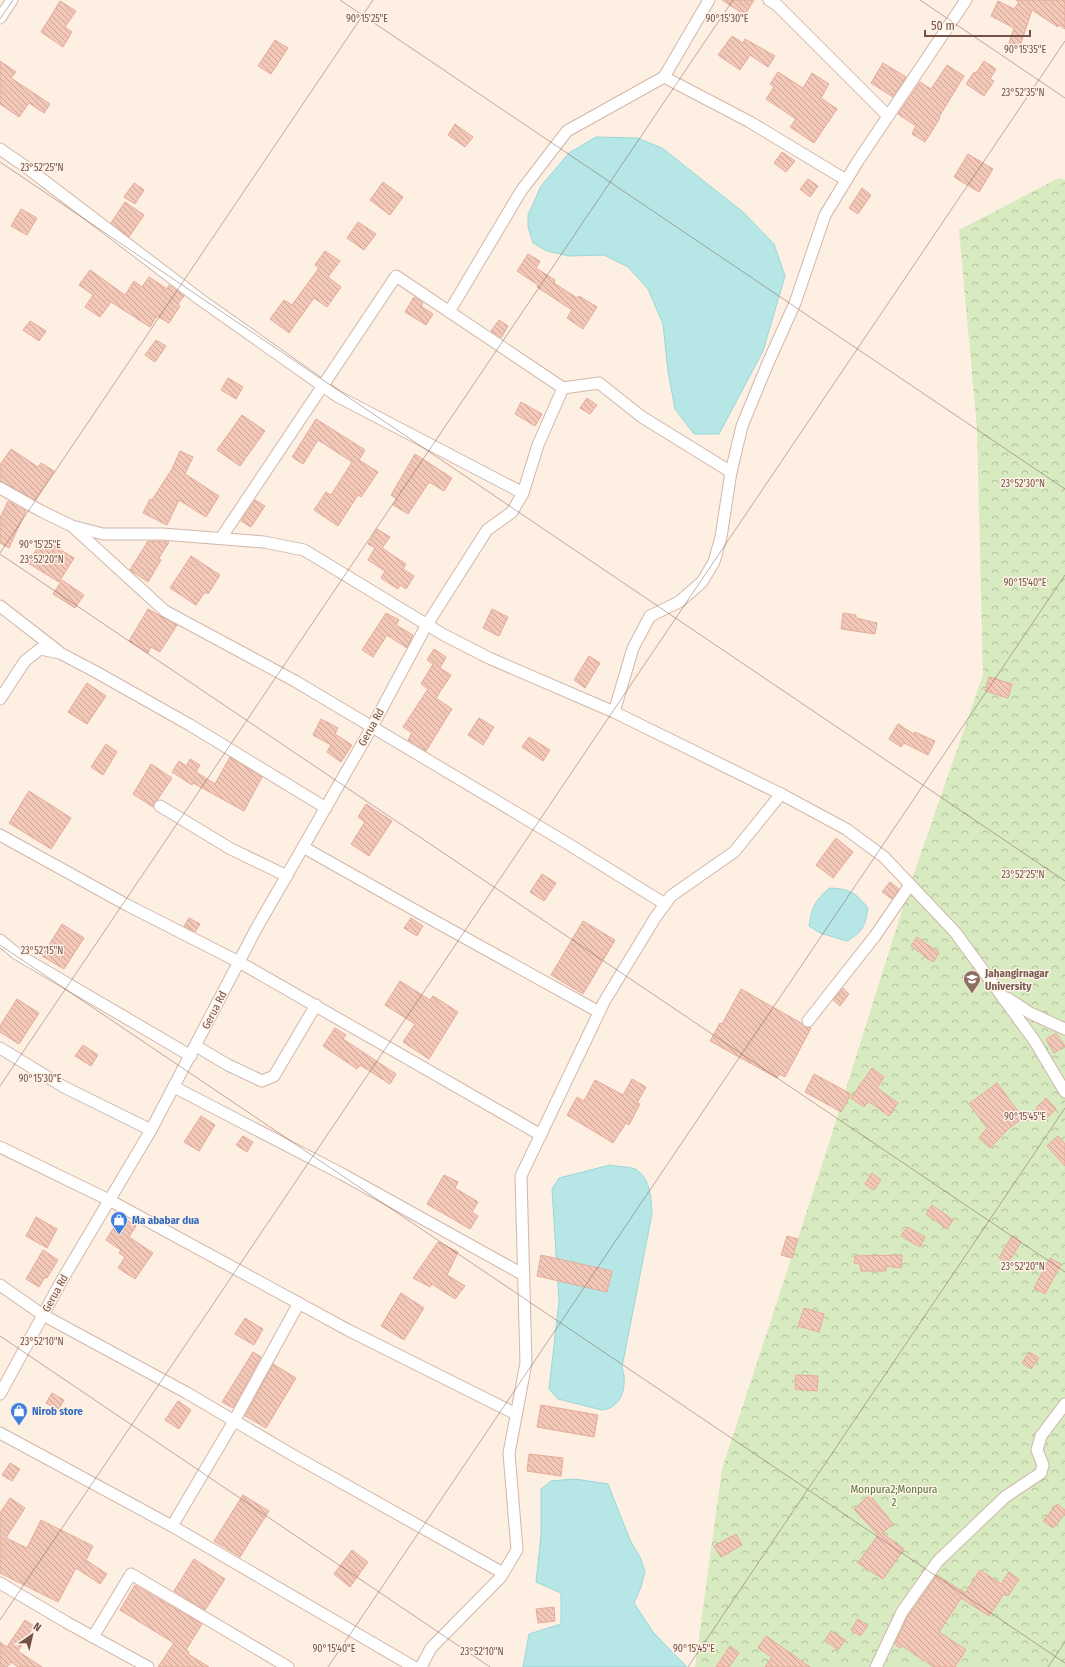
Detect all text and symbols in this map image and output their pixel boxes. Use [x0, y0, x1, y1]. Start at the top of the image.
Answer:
scale bar [925, 12, 1030, 38]
text: 90°15'25"E [346, 13, 388, 25]
text: 90°15'30"E [705, 13, 749, 25]
text: 50 m [931, 19, 955, 33]
text: 90°15'35"E [1004, 44, 1046, 56]
text: 23°52'35"N [1001, 87, 1045, 99]
text: 23°52'25"N [20, 162, 64, 174]
text: 23°52'30"N [1001, 478, 1045, 490]
text: 90°15'25"E [19, 539, 61, 551]
text: 23°52'20"N [20, 554, 64, 566]
text: 90°15'40"E [1004, 577, 1047, 589]
street label: Gerua Rd [356, 706, 387, 748]
text: 23°52'25"N [1001, 869, 1045, 881]
text: 23°52'15"N [21, 945, 63, 957]
place label: Jahangirnagar University [984, 967, 1050, 993]
school or university icon: Jahangirnagar University [962, 969, 982, 994]
street label: Gerua Rd [199, 989, 230, 1031]
text: 90°15'30"E [18, 1073, 62, 1085]
text: 90°15'45"E [1004, 1111, 1046, 1123]
shop icon: Ma ababar dua [109, 1210, 129, 1235]
place label: Ma ababar dua [132, 1214, 200, 1227]
text: 23°52'20"N [1001, 1261, 1045, 1273]
street label: Gerua Rd [40, 1272, 71, 1314]
text: 23°52'10"N [20, 1336, 64, 1348]
shop icon: Nirob store [9, 1401, 29, 1426]
place label: Nirob store [32, 1405, 83, 1418]
park label: Monpura2;Monpura 2 [851, 1483, 937, 1509]
north arrow [12, 1615, 52, 1655]
text: N [31, 1620, 44, 1634]
text: 90°15'40"E [313, 1643, 356, 1655]
text: 90°15'45"E [673, 1643, 715, 1655]
text: 23°52'10"N [460, 1646, 504, 1658]

